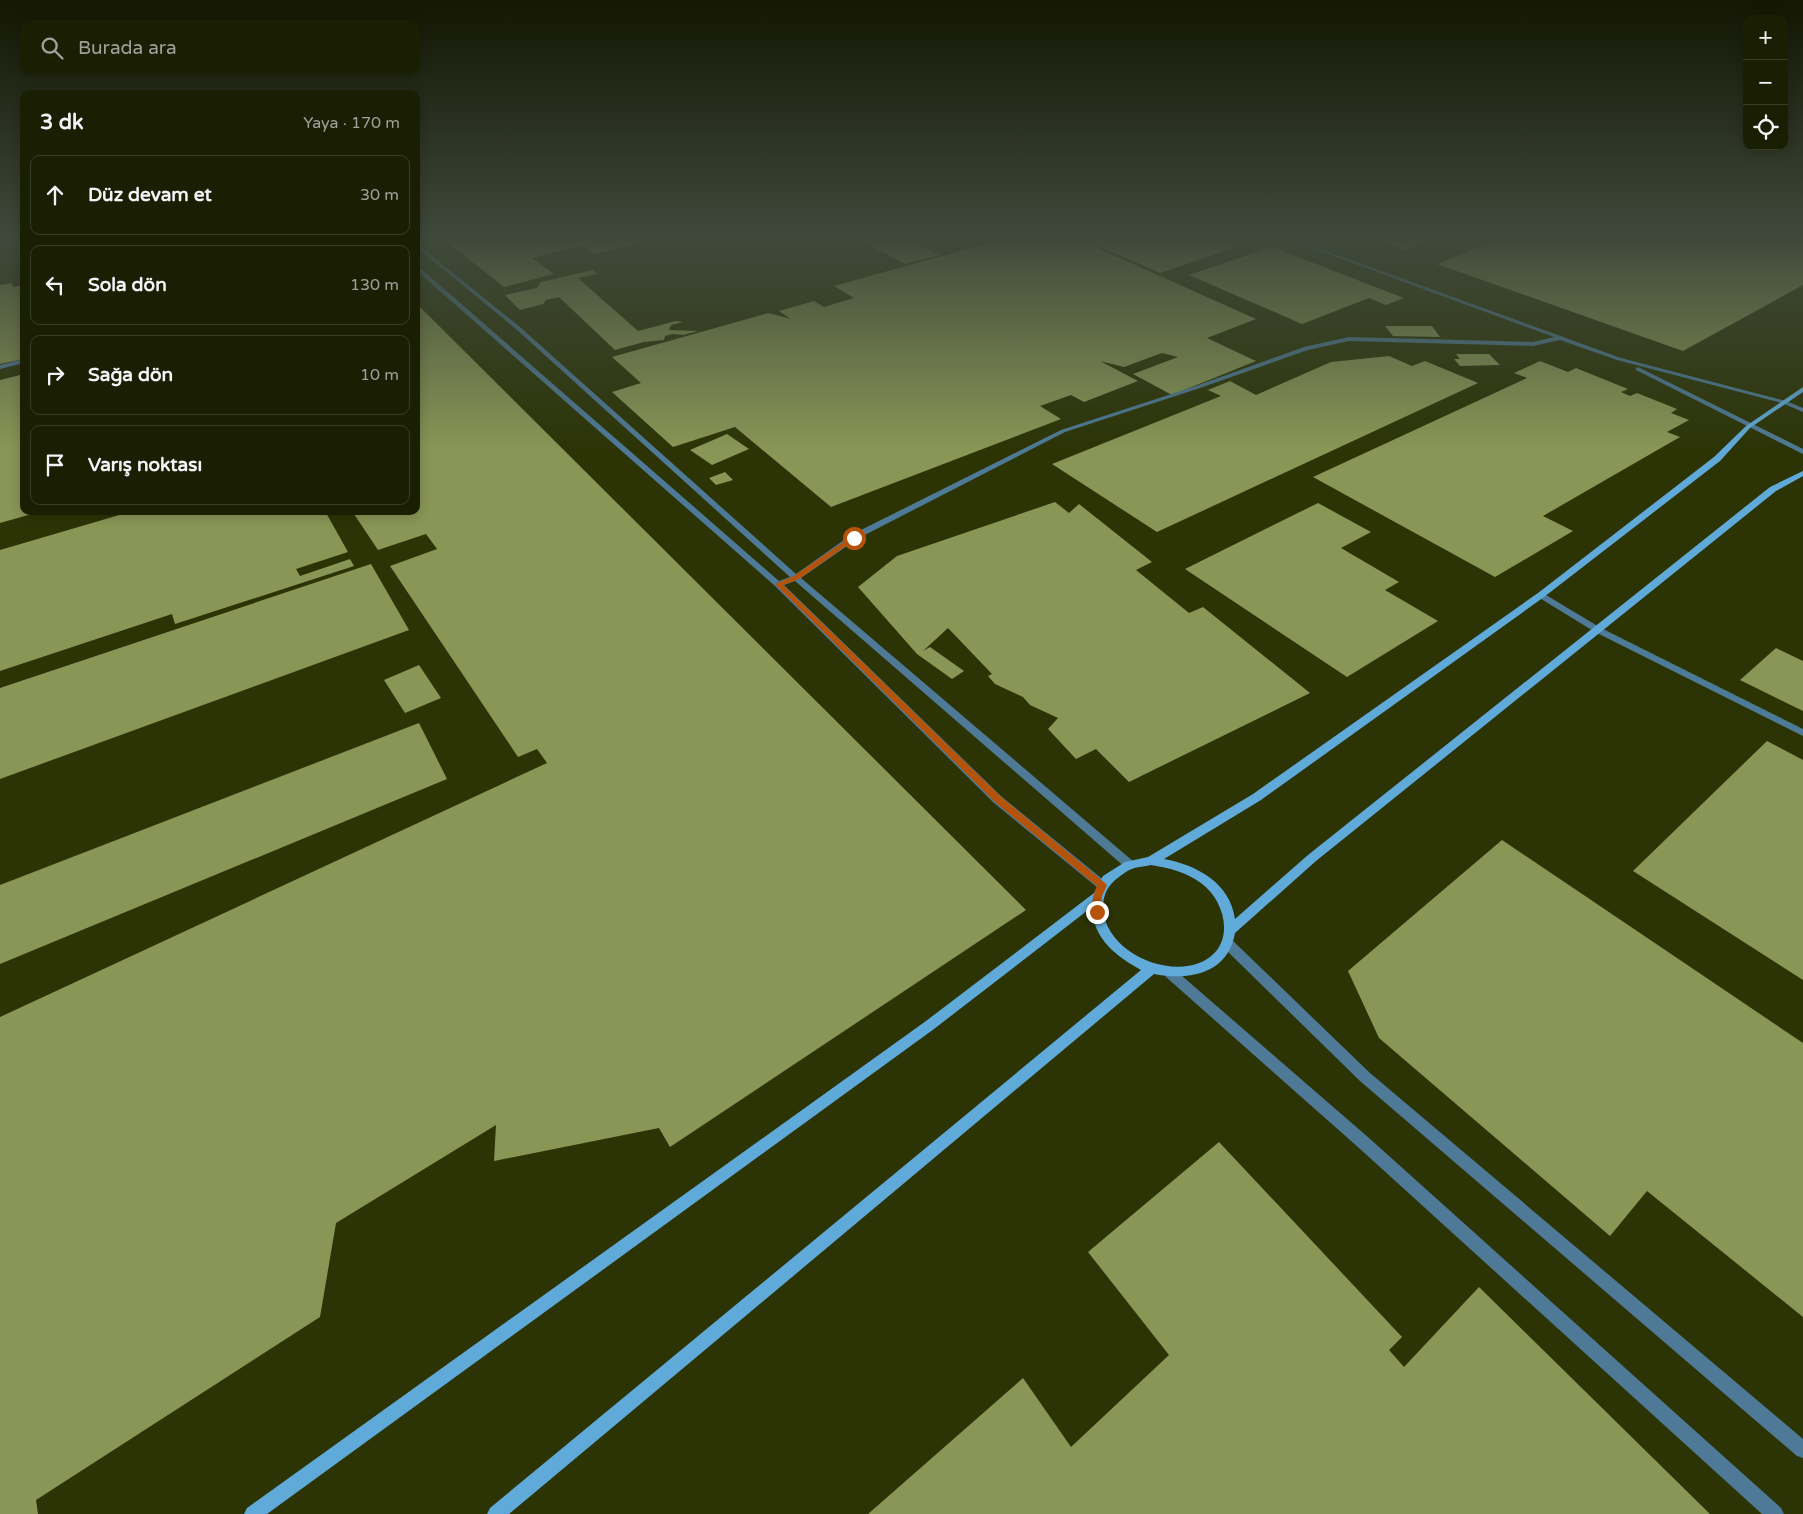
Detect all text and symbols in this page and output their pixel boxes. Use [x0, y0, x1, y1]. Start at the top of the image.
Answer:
map controls [1743, 15, 1788, 150]
button: + [1743, 15, 1788, 60]
search box [20, 20, 420, 75]
icon: search [38, 34, 66, 62]
text: Burada ara [78, 37, 177, 59]
button: − [1743, 60, 1788, 105]
button: locate [1743, 105, 1788, 150]
text: 3 dk [40, 110, 83, 135]
text: Yaya · 170 m [303, 113, 400, 133]
icon: ahead [41, 181, 69, 209]
text: Düz devam et [88, 184, 212, 206]
text: 30 m [360, 185, 399, 205]
icon: left [41, 271, 69, 299]
text: Sola dön [88, 274, 167, 296]
text: 130 m [350, 275, 399, 295]
icon: right [41, 361, 69, 389]
text: Sağa dön [88, 364, 173, 386]
text: 10 m [360, 365, 399, 385]
icon: arrive [41, 451, 69, 479]
text: Varış noktası [88, 454, 202, 476]
route start [843, 527, 866, 550]
route end [1086, 901, 1109, 924]

